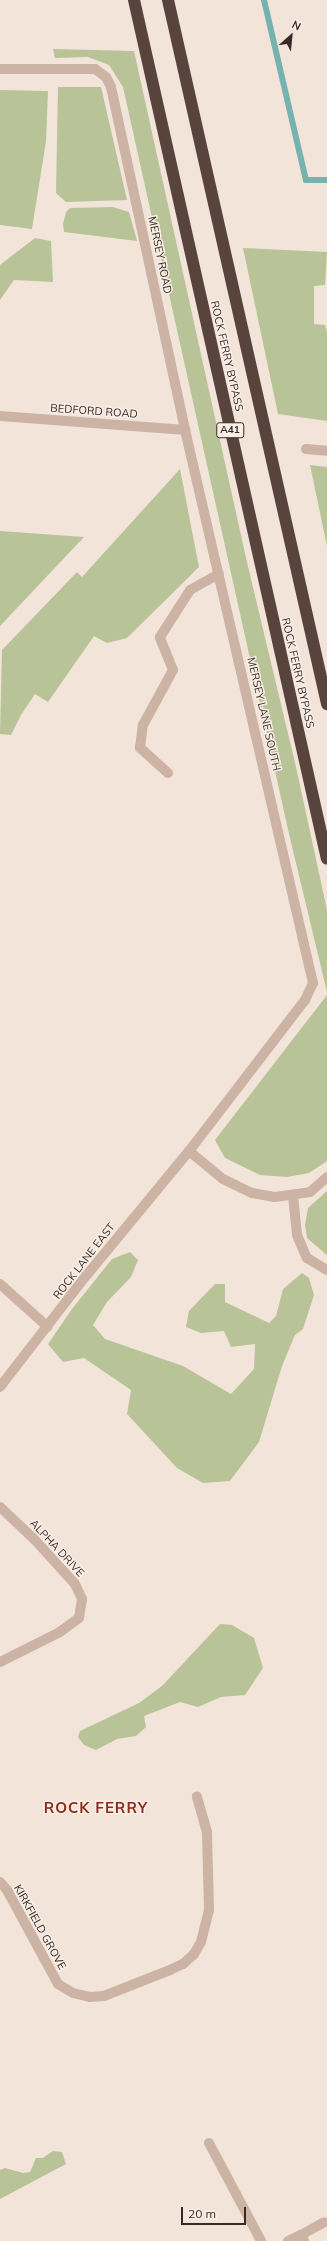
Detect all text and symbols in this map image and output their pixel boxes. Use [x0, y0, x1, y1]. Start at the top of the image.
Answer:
north arrow [271, 16, 311, 56]
text: N [290, 17, 303, 33]
street label: MERSEY ROAD [145, 215, 175, 295]
street label: ROCK FERRY BYPASS [208, 299, 246, 413]
street label: BEDFORD ROAD [50, 401, 138, 421]
road number: A41 [216, 422, 244, 438]
street label: ROCK FERRY BYPASS [279, 616, 317, 730]
street label: MERSEY LANE SOUTH [245, 656, 283, 772]
street label: ROCK LANE EAST [50, 1220, 118, 1302]
street label: ALPHA DRIVE [27, 1517, 87, 1579]
district label: ROCK FERRY [44, 1799, 148, 1817]
street label: KIRKFIELD GROVE [11, 1882, 69, 1972]
scale bar [183, 2199, 248, 2225]
text: 20 m [188, 2206, 216, 2221]

